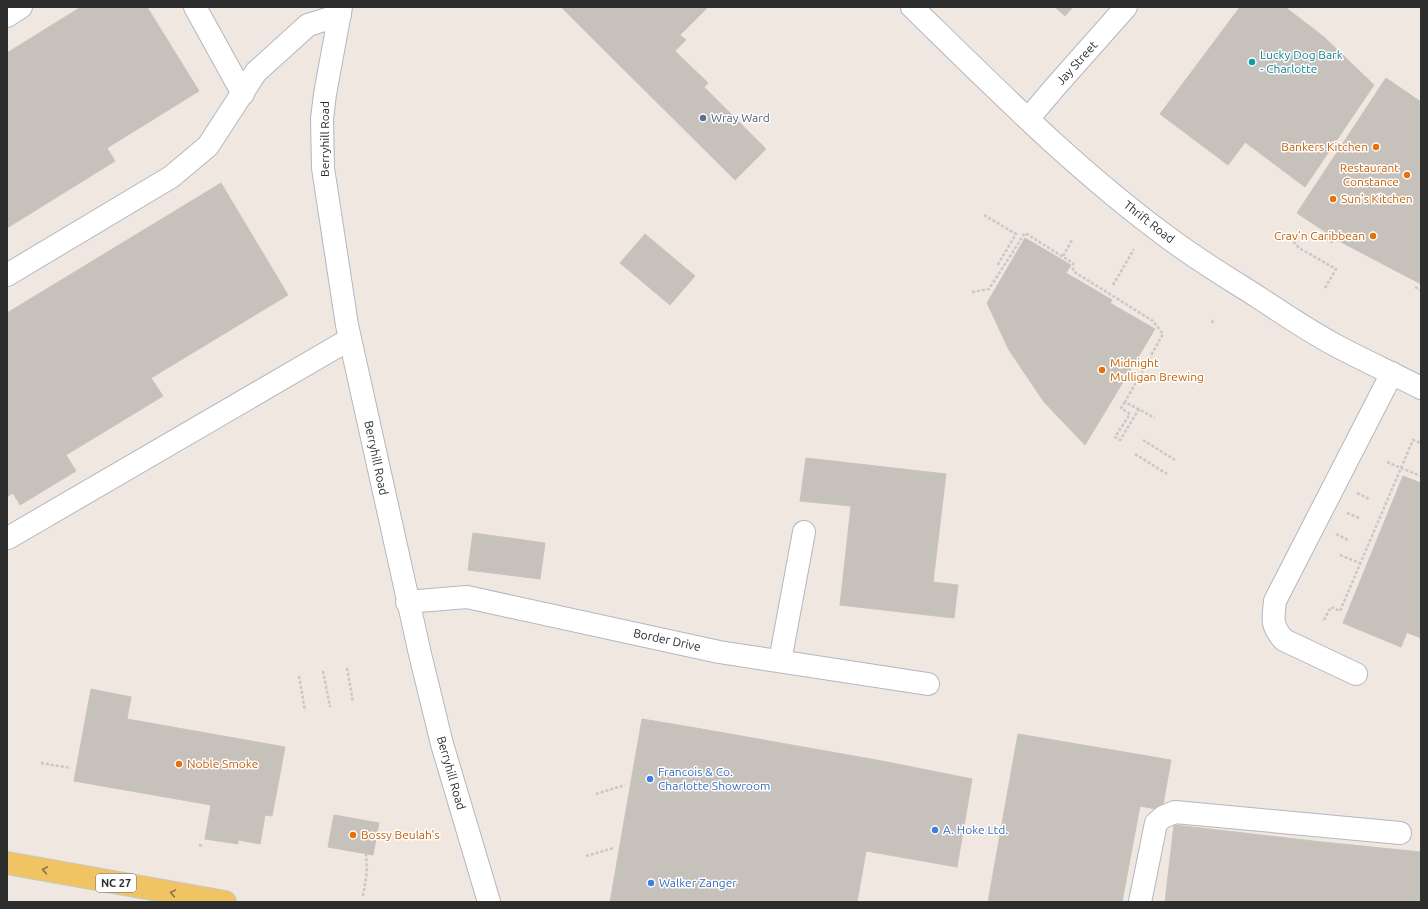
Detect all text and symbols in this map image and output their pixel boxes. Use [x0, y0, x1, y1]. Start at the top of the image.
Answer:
street label: Jay Street [1054, 38, 1100, 87]
place label: Lucky Dog Bark - Charlotte [1260, 48, 1343, 75]
marker: Lucky Dog Bark - Charlotte [1247, 57, 1257, 67]
street label: Berryhill Road [318, 101, 331, 177]
place label: Wray Ward [711, 111, 770, 124]
marker: Wray Ward [698, 113, 708, 123]
place label: Bankers Kitchen [1281, 140, 1368, 153]
marker: Bankers Kitchen [1371, 142, 1381, 152]
place label: Restaurant Constance [1340, 161, 1399, 188]
marker: Restaurant Constance [1402, 170, 1412, 180]
place label: Sun's Kitchen [1341, 192, 1413, 205]
marker: Sun's Kitchen [1328, 194, 1338, 204]
street label: Thrift Road [1121, 198, 1177, 245]
place label: Crav’n Caribbean [1274, 229, 1365, 242]
marker: Crav’n Caribbean [1368, 231, 1378, 241]
place label: Midnight Mulligan Brewing [1110, 356, 1204, 383]
marker: Midnight Mulligan Brewing [1097, 365, 1107, 375]
street label: Berryhill Road [362, 419, 391, 496]
street label: Border Drive [632, 626, 702, 653]
street label: Berryhill Road [435, 735, 468, 811]
place label: Noble Smoke [187, 757, 258, 770]
marker: Noble Smoke [174, 759, 184, 769]
place label: Francois & Co. Charlotte Showroom [658, 765, 770, 792]
marker: Francois & Co. Charlotte Showroom [645, 774, 655, 784]
place label: A. Hoke Ltd. [943, 823, 1008, 836]
marker: A. Hoke Ltd. [930, 825, 940, 835]
place label: Bossy Beulah's [361, 828, 440, 841]
marker: Bossy Beulah's [348, 830, 358, 840]
one-way arrow [42, 866, 48, 875]
road number: NC 27 [96, 874, 136, 892]
place label: Walker Zanger [659, 876, 737, 889]
marker: Walker Zanger [646, 878, 656, 888]
one-way arrow [170, 889, 176, 898]

